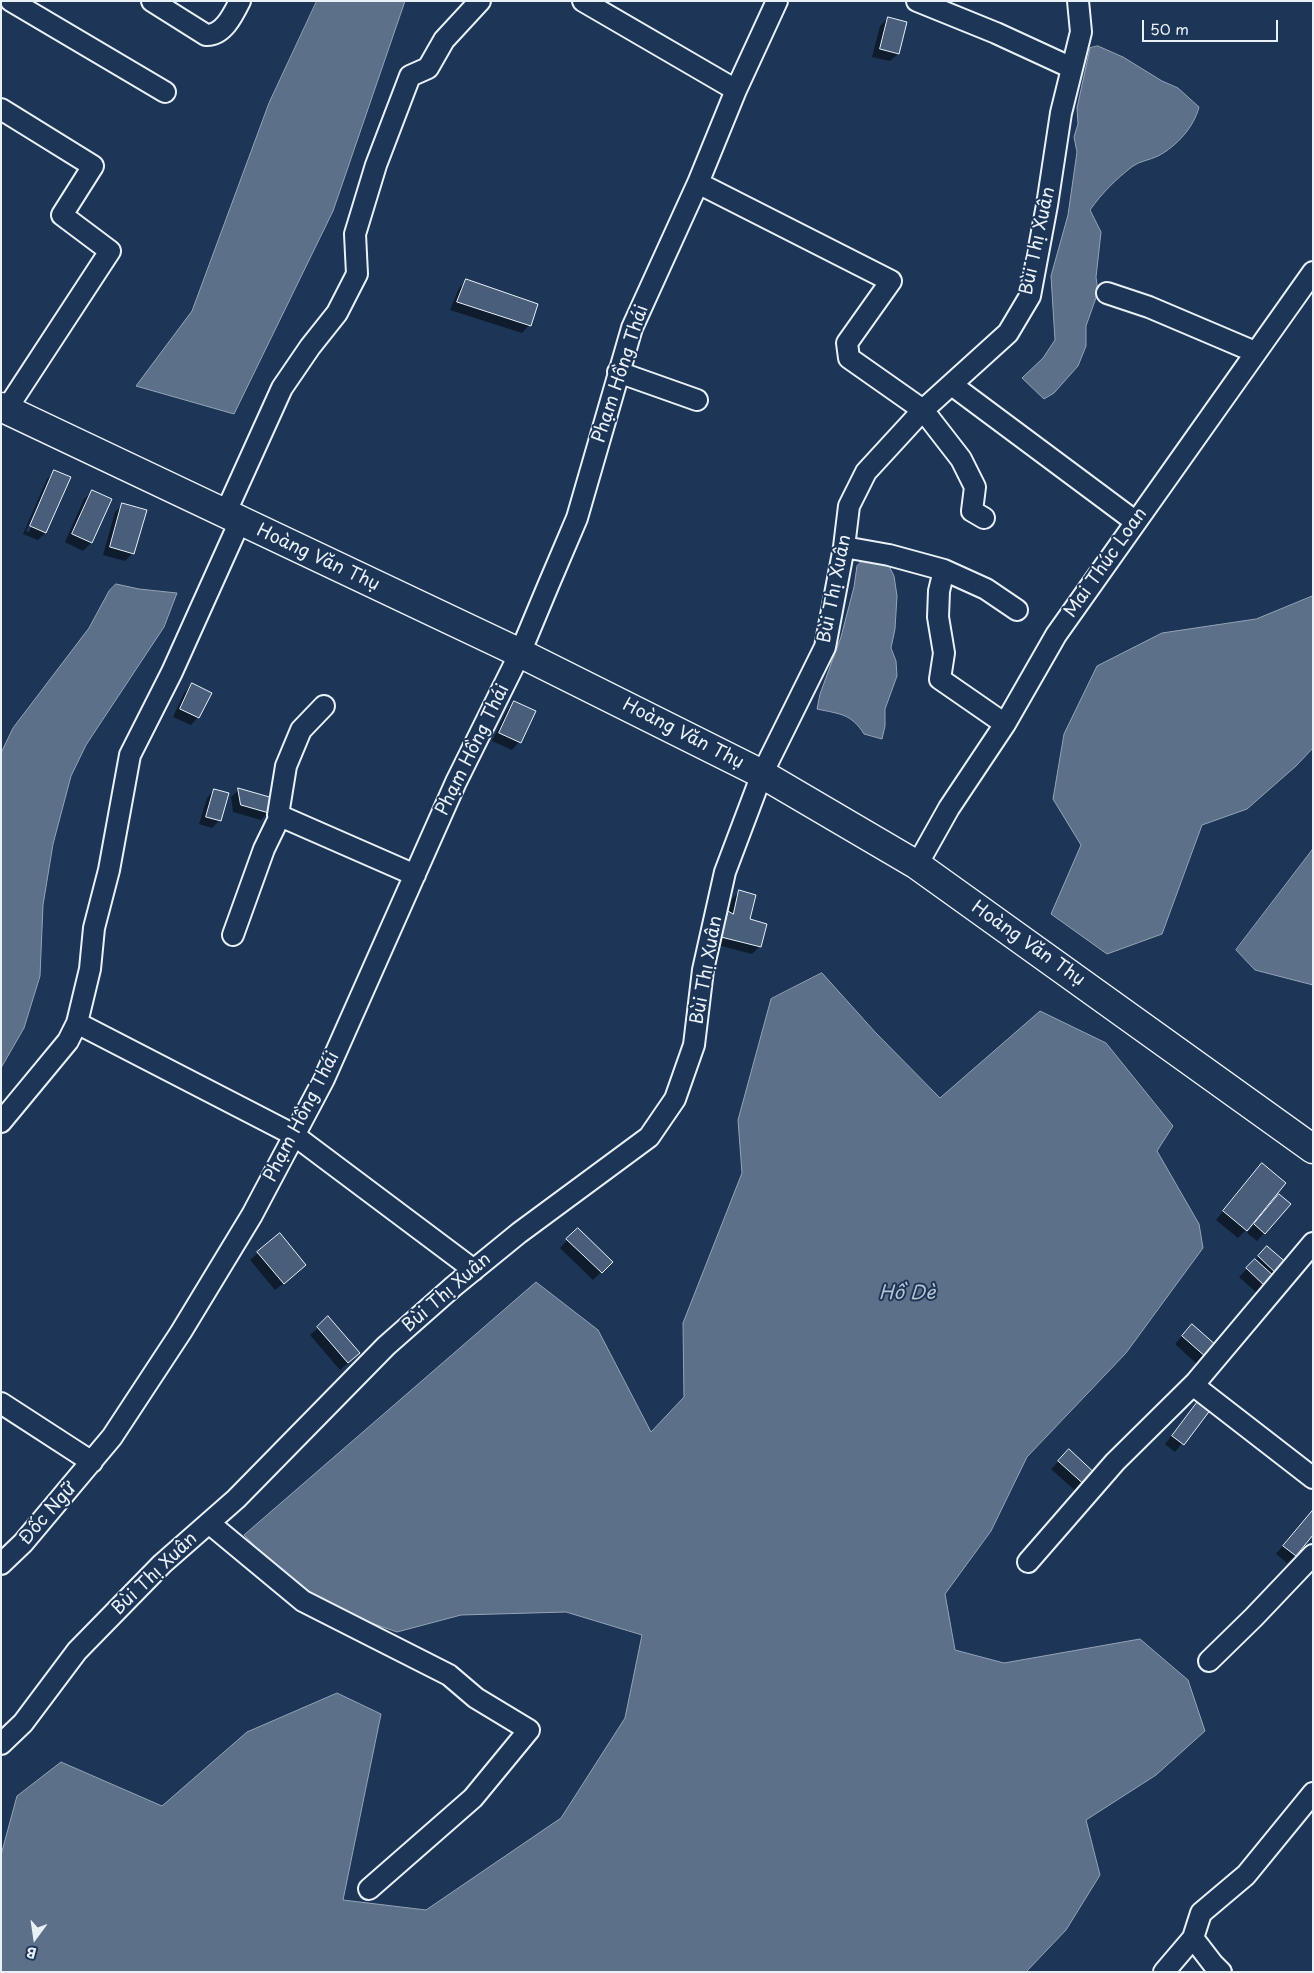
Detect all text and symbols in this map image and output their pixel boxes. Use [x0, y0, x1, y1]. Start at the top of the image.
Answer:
scale bar [1144, 10, 1280, 42]
text: 50 m [1150, 17, 1189, 40]
street label: Bùi Thị Xuân [1016, 185, 1060, 297]
street label: Phạm Hồng Thái [589, 303, 653, 445]
street label: Mai Thúc Loan [1060, 504, 1152, 622]
street label: Hoàng Văn Thụ [253, 520, 383, 596]
street label: Bùi Thị Xuân [814, 533, 856, 645]
street label: Phạm Hồng Thái [432, 681, 514, 819]
street label: Hoàng Văn Thụ [619, 694, 747, 774]
street label: Hoàng Văn Thụ [967, 897, 1089, 991]
street label: Bùi Thị Xuân [687, 914, 727, 1026]
street label: Phạm Hồng Thái [260, 1048, 344, 1186]
street label: Bùi Thị Xuân [398, 1249, 496, 1337]
water label: Hồ Dè [879, 1283, 935, 1305]
street label: Đốc Ngữ [15, 1478, 81, 1550]
street label: Bùi Thị Xuân [108, 1528, 202, 1620]
north arrow [10, 1913, 60, 1963]
text: B [24, 1942, 38, 1964]

